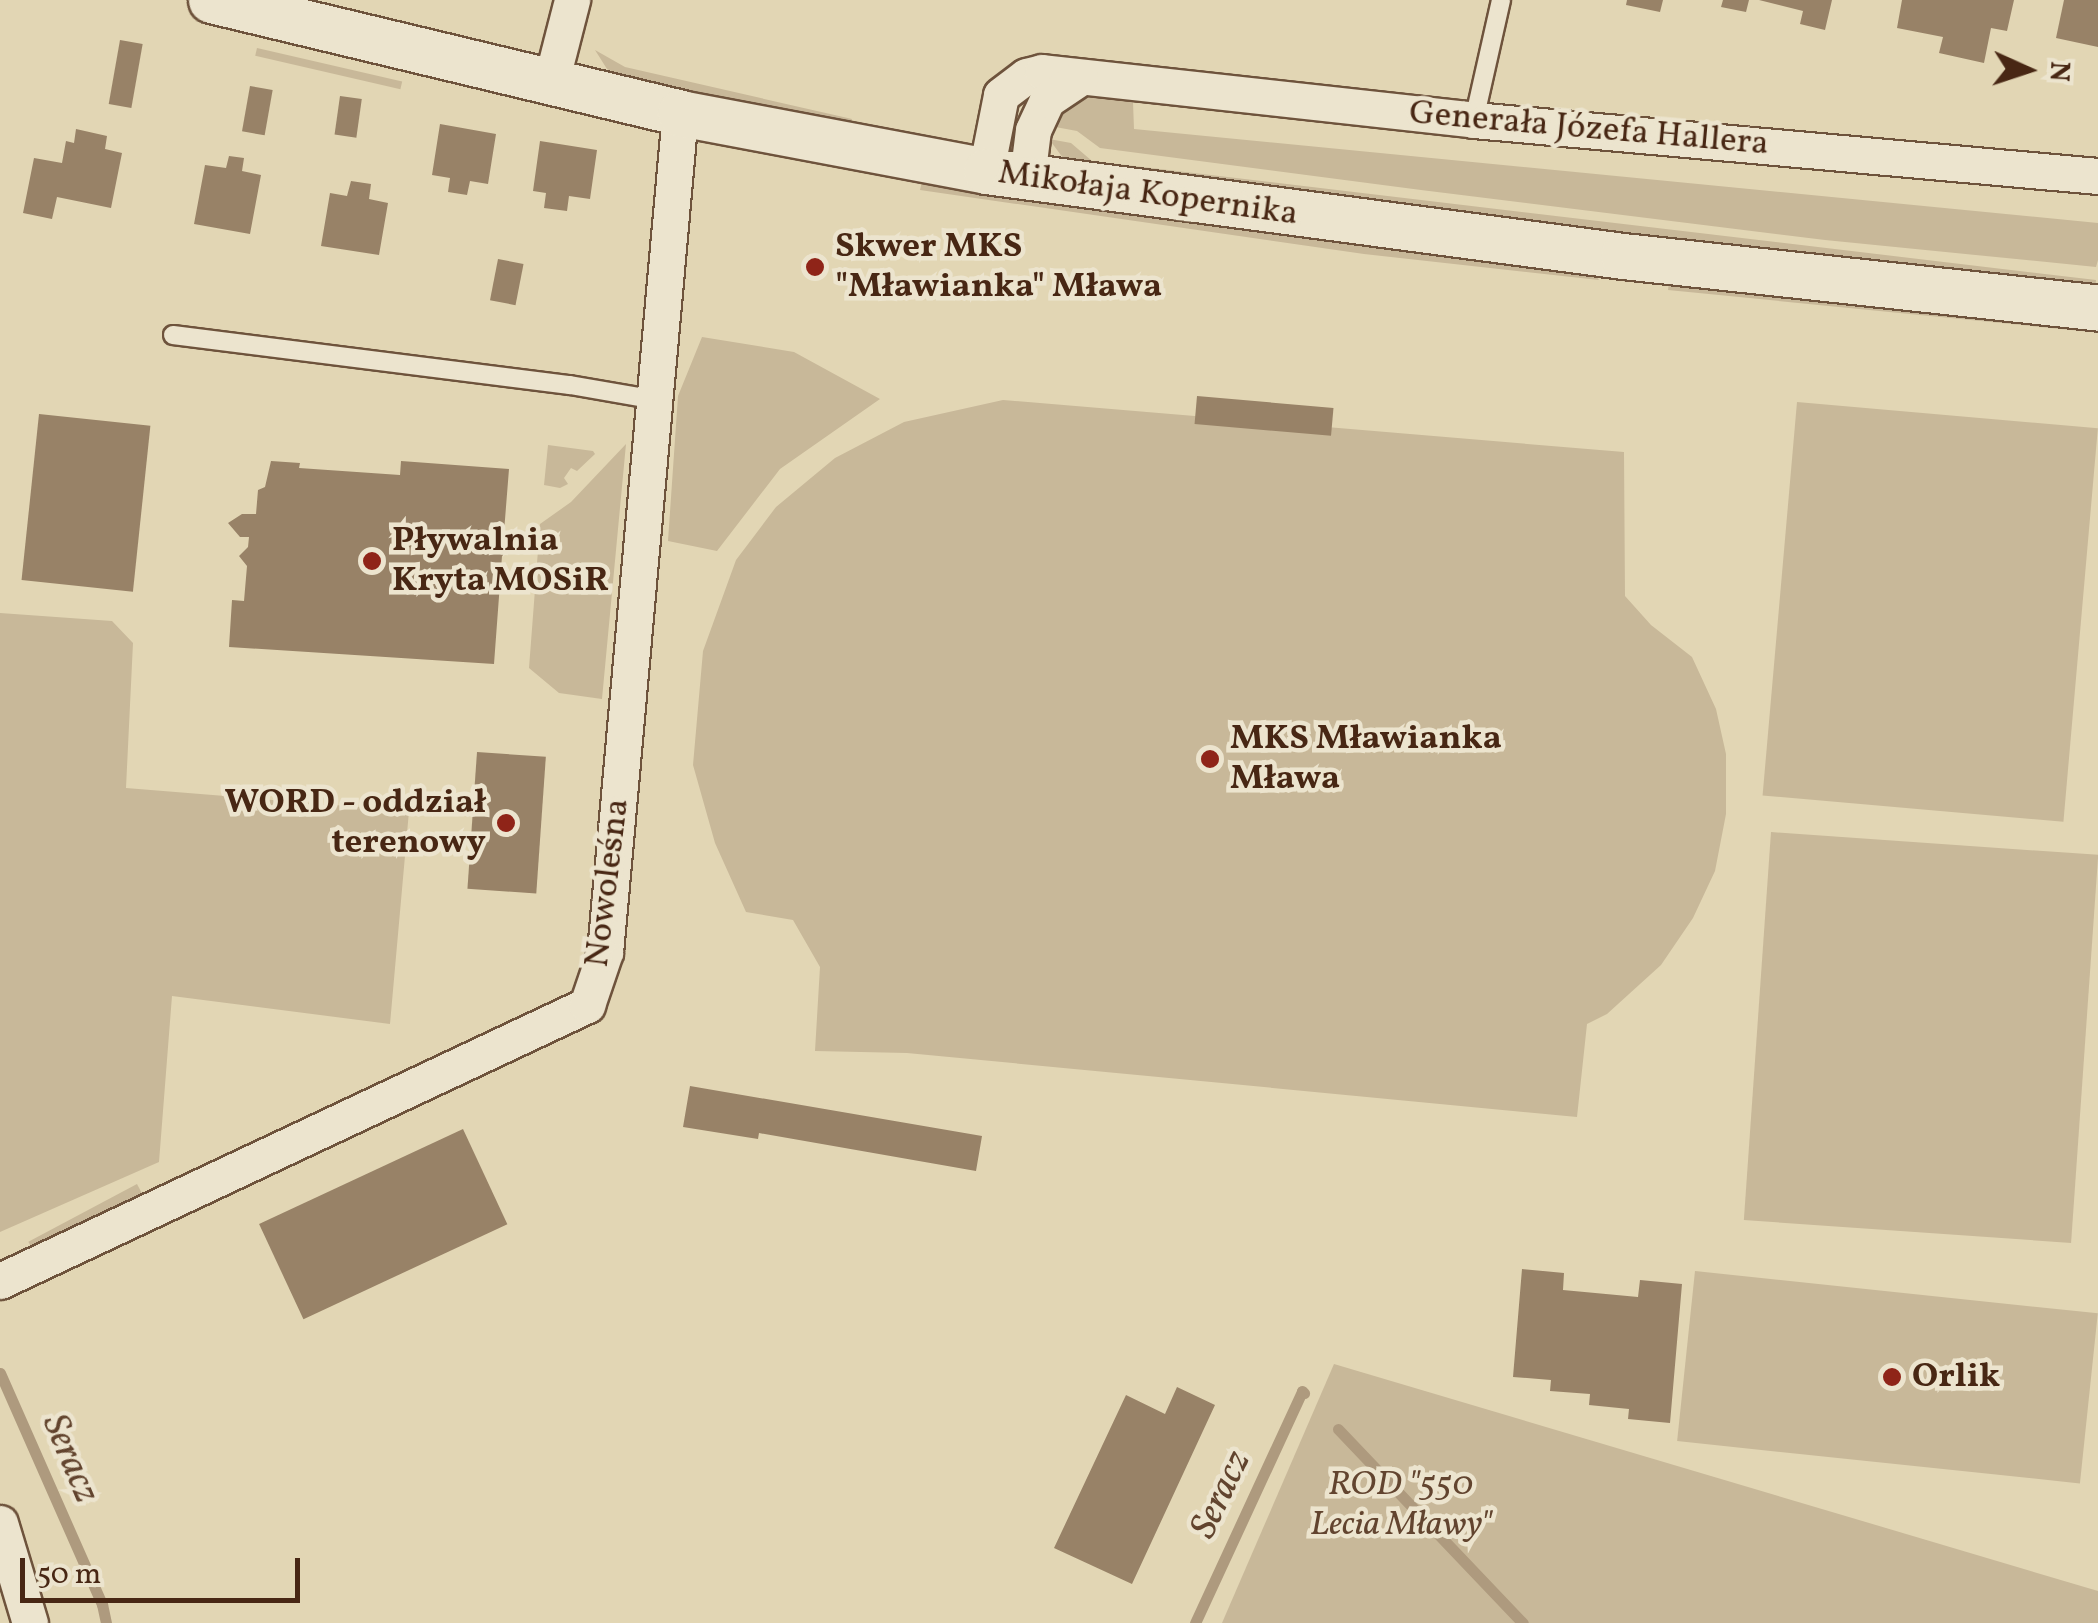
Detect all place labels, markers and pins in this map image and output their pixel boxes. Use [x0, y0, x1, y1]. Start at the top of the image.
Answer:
place label: Skwer MKS "Mławianka" Mława [835, 226, 1162, 308]
marker: Skwer MKS "Mławianka" Mława [804, 256, 826, 278]
place label: Pływalnia Kryta MOSiR [392, 520, 609, 602]
marker: Pływalnia Kryta MOSiR [361, 550, 383, 572]
place label: MKS Mławianka Mława [1230, 718, 1502, 800]
marker: MKS Mławianka Mława [1199, 748, 1221, 770]
place label: WORD - oddział terenowy [223, 782, 486, 864]
marker: WORD - oddział terenowy [495, 812, 517, 834]
place label: Orlik [1912, 1356, 2000, 1398]
marker: Orlik [1881, 1366, 1903, 1388]

